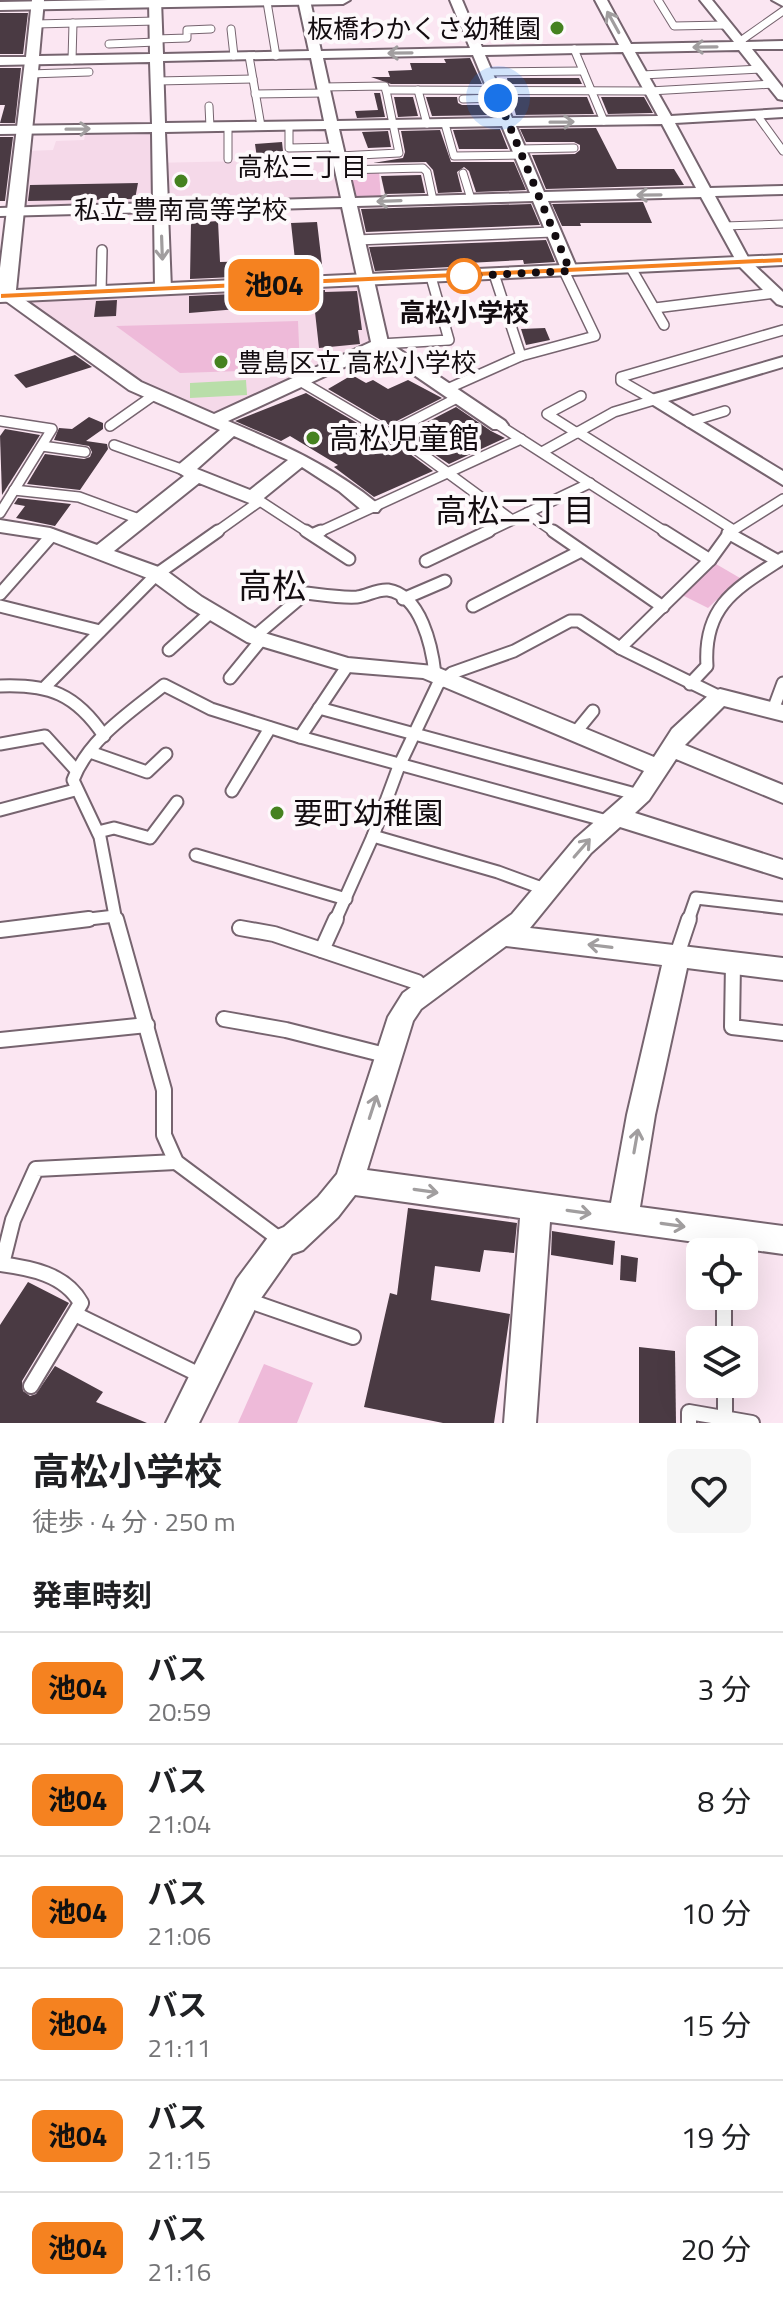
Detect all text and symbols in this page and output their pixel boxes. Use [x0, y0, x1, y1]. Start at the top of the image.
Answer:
place label: 板橋わかくさ幼稚園 [307, 9, 541, 48]
one-way arrow [605, 11, 621, 34]
marker: 板橋わかくさ幼稚園 [548, 19, 566, 37]
one-way arrow [692, 39, 719, 55]
one-way arrow [387, 45, 414, 61]
your location [478, 78, 518, 118]
one-way arrow [548, 114, 575, 130]
one-way arrow [64, 121, 91, 137]
district label: 高松三丁目 [237, 147, 367, 186]
marker: 私立 豊南高等学校 [172, 172, 190, 190]
one-way arrow [636, 187, 663, 202]
place label: 私立 豊南高等学校 [74, 190, 288, 229]
one-way arrow [376, 194, 403, 209]
one-way arrow [154, 234, 169, 261]
line badge: 池04 [228, 259, 320, 311]
marker: 高松小学校 [447, 259, 481, 293]
text: 池04 [244, 263, 304, 306]
place label: 高松小学校 [399, 293, 529, 332]
place label: 豊島区立 高松小学校 [237, 343, 477, 382]
marker: 豊島区立 高松小学校 [212, 353, 230, 371]
place label: 高松児童館 [329, 415, 479, 461]
marker: 高松児童館 [304, 429, 322, 447]
district label: 高松二丁目 [435, 486, 595, 534]
district label: 高松 [238, 559, 306, 611]
place label: 要町幼稚園 [293, 790, 443, 836]
marker: 要町幼稚園 [268, 804, 286, 822]
one-way arrow [573, 839, 591, 859]
one-way arrow [587, 939, 614, 954]
one-way arrow [367, 1095, 381, 1120]
one-way arrow [630, 1129, 645, 1154]
one-way arrow [413, 1184, 439, 1199]
one-way arrow [566, 1205, 592, 1220]
one-way arrow [660, 1218, 685, 1233]
map controls [686, 1238, 758, 1398]
button: locate [686, 1238, 758, 1310]
button: layers [686, 1326, 758, 1398]
text: 高松小学校 [32, 1442, 222, 1500]
button: heart [667, 1449, 751, 1533]
text: 徒歩 · 4 分 · 250 m [32, 1502, 236, 1541]
text: 発車時刻 [32, 1572, 152, 1618]
text: バス [147, 1646, 207, 1692]
text: 池04 [48, 1666, 107, 1709]
text: 3 分 [698, 1666, 751, 1712]
text: 20:59 [147, 1692, 211, 1731]
text: バス [147, 1758, 207, 1804]
text: 池04 [48, 1778, 107, 1821]
text: 8 分 [698, 1778, 751, 1824]
text: 21:04 [147, 1804, 211, 1843]
text: バス [147, 1870, 207, 1916]
text: 池04 [48, 1890, 107, 1933]
text: 10 分 [681, 1890, 751, 1936]
text: 21:06 [147, 1916, 211, 1955]
text: バス [147, 1982, 207, 2028]
text: 池04 [48, 2002, 107, 2045]
text: 15 分 [681, 2002, 751, 2048]
text: 21:11 [147, 2028, 211, 2067]
text: バス [147, 2094, 207, 2140]
text: 池04 [48, 2114, 107, 2157]
text: 19 分 [681, 2114, 751, 2160]
text: 21:15 [147, 2140, 211, 2179]
text: バス [147, 2206, 207, 2252]
text: 池04 [48, 2226, 107, 2269]
text: 20 分 [681, 2226, 751, 2272]
text: 21:16 [147, 2252, 211, 2291]

